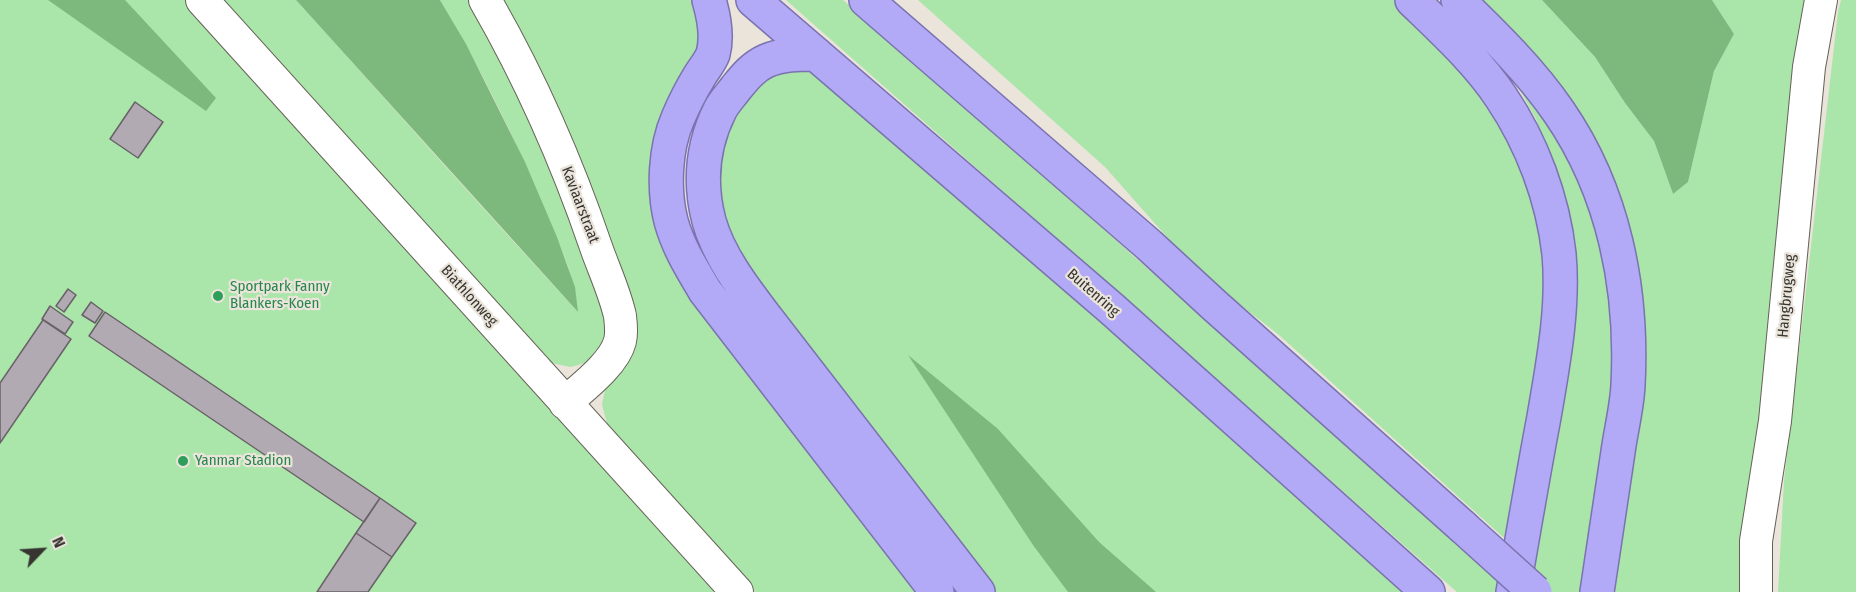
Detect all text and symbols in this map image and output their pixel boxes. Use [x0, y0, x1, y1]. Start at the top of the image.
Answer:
street label: Kaviaarstraat [557, 164, 603, 246]
street label: Hangbrugweg [1774, 253, 1800, 339]
street label: Biathlonweg [437, 262, 501, 330]
street label: Buitenring [1063, 265, 1123, 321]
place label: Sportpark Fanny Blankers-Koen [230, 278, 330, 313]
marker: Sportpark Fanny Blankers-Koen [211, 289, 225, 303]
place label: Yanmar Stadion [195, 452, 291, 470]
marker: Yanmar Stadion [176, 454, 190, 468]
north arrow [12, 520, 72, 580]
text: N [48, 534, 69, 551]

